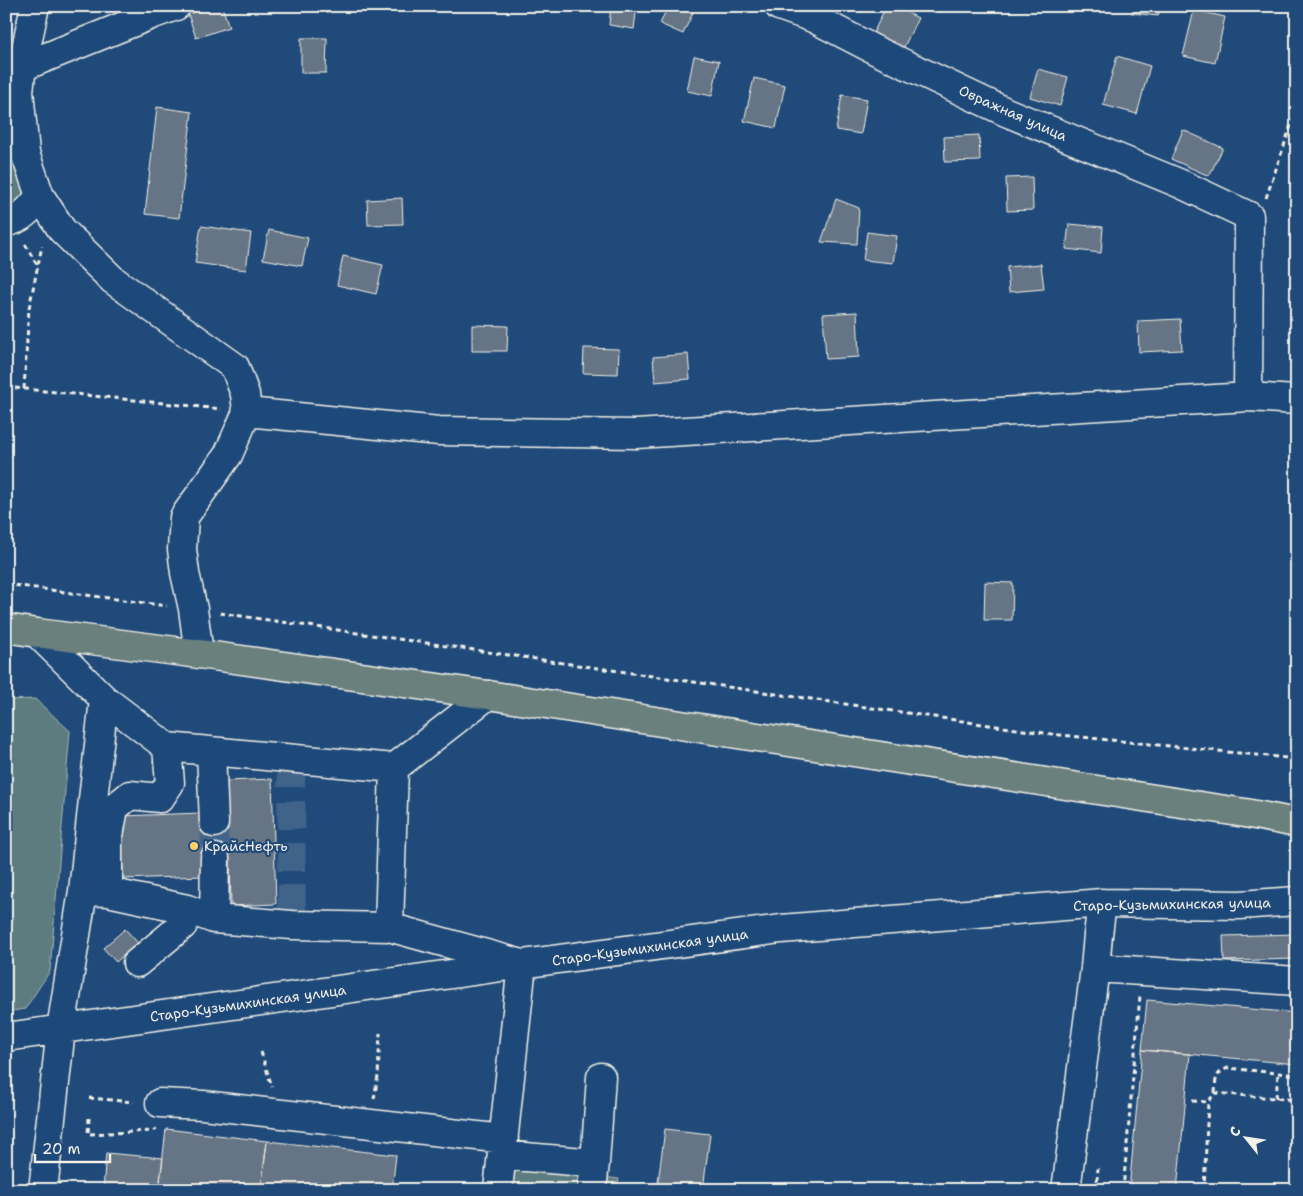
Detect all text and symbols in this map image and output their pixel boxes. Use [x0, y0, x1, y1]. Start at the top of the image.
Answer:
street label: Овражная улица [956, 81, 1070, 145]
place label: КрайсНефть [204, 837, 288, 855]
marker: КрайсНефть [188, 840, 200, 852]
street label: Старо-Кузьмихинская улица [1073, 893, 1271, 915]
street label: Старо-Кузьмихинская улица [551, 924, 750, 970]
street label: Старо-Кузьмихинская улица [149, 980, 348, 1026]
north arrow [1220, 1114, 1270, 1164]
text: С [1225, 1123, 1245, 1140]
scale bar [35, 1131, 110, 1163]
text: 20 m [42, 1139, 81, 1159]

